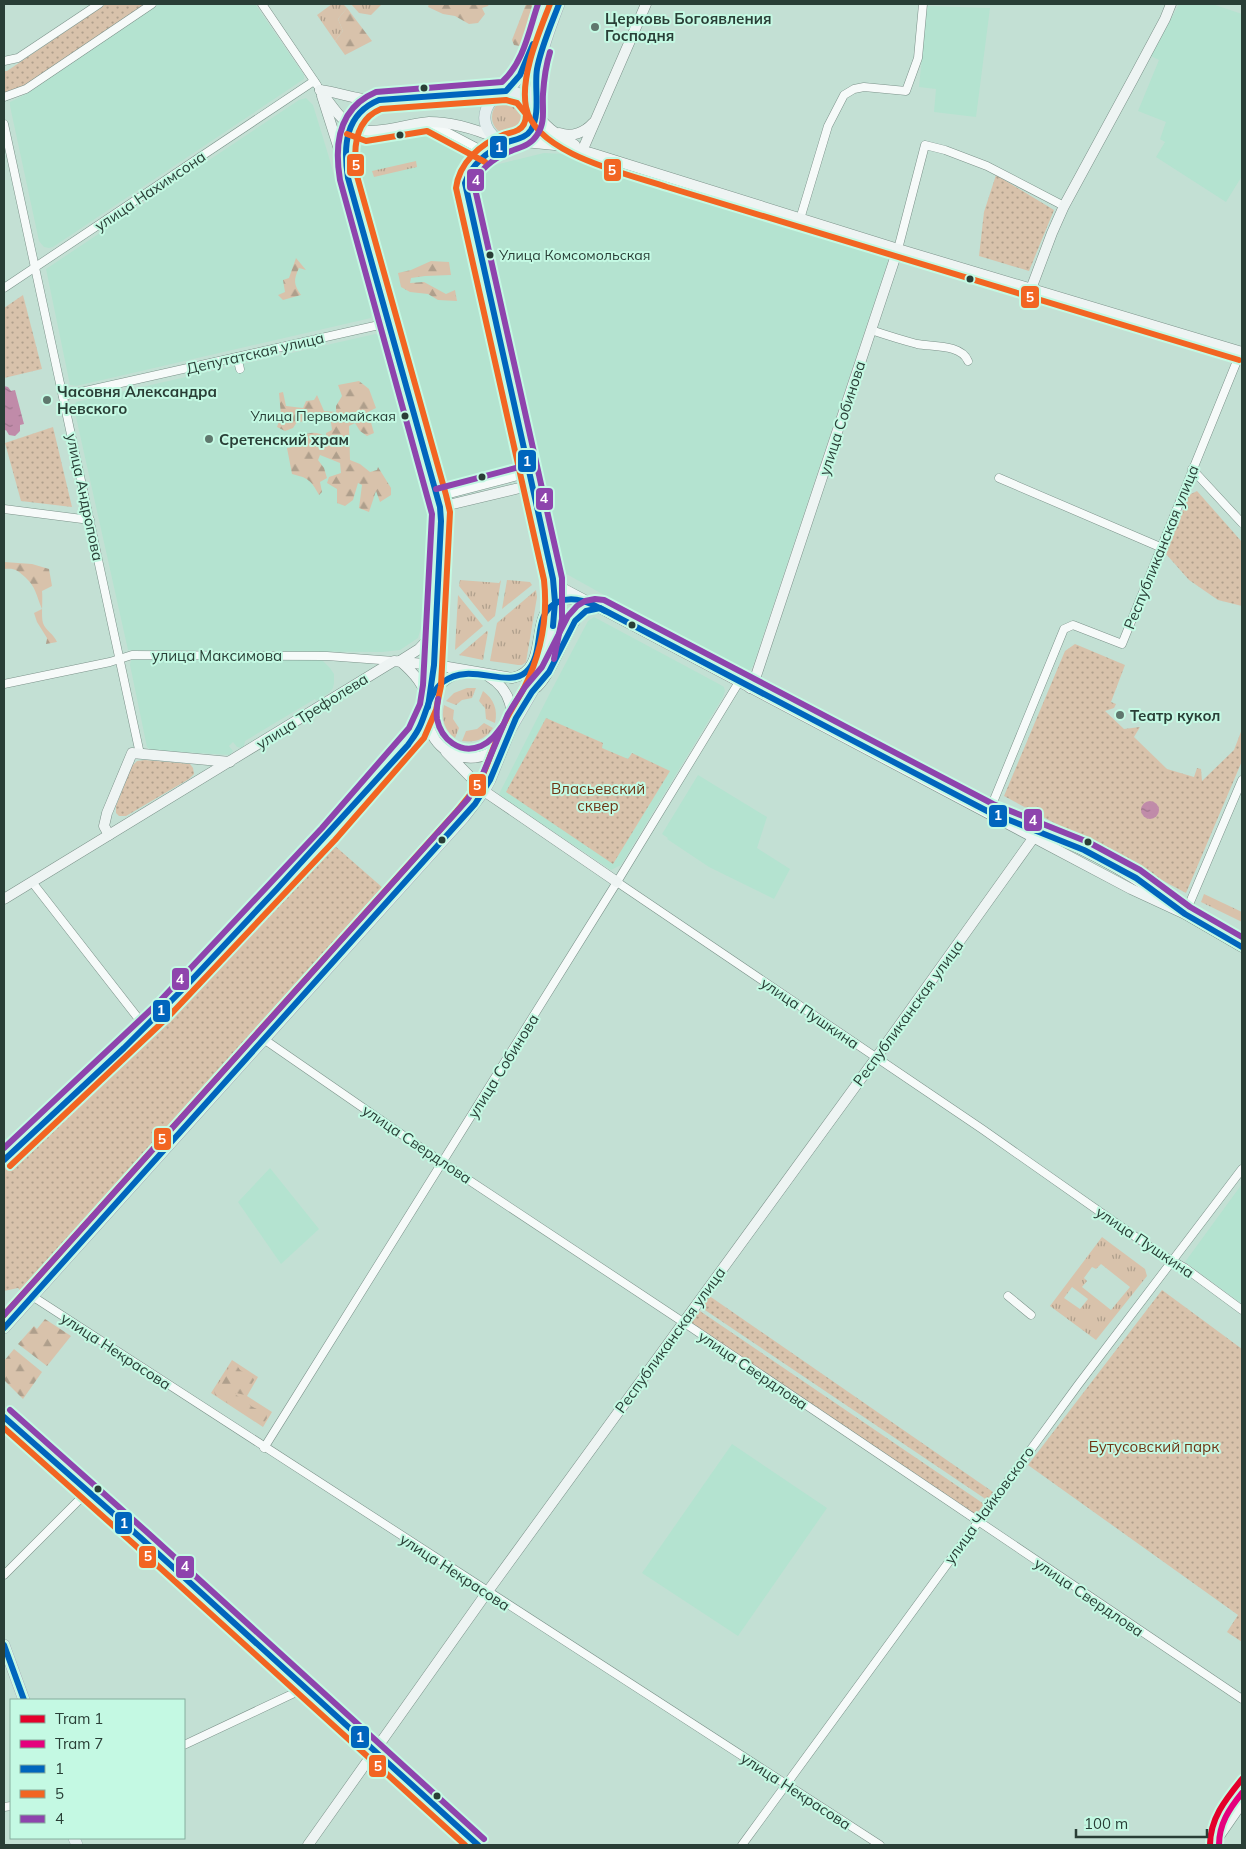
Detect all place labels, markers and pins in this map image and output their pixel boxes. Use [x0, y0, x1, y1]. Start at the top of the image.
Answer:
place label: Церковь Богоявления Господня [605, 9, 772, 45]
marker: Церковь Богоявления Господня [589, 21, 601, 33]
unlabelled marker [419, 83, 429, 93]
unlabelled marker [395, 130, 405, 140]
place label: Улица Комсомольская [498, 246, 650, 264]
marker: Улица Комсомольская [485, 250, 495, 260]
unlabelled marker [965, 274, 975, 284]
place label: Часовня Александра Невского [57, 382, 217, 418]
marker: Часовня Александра Невского [41, 394, 53, 406]
place label: Улица Первомайская [249, 407, 396, 425]
marker: Улица Первомайская [400, 411, 410, 421]
place label: Сретенский храм [219, 430, 349, 449]
marker: Сретенский храм [203, 433, 215, 445]
unlabelled marker [477, 472, 487, 482]
unlabelled marker [627, 620, 637, 630]
place label: Театр кукол [1130, 706, 1220, 725]
marker: Театр кукол [1114, 709, 1126, 721]
unlabelled marker [437, 835, 447, 845]
unlabelled marker [1083, 837, 1093, 847]
unlabelled marker [93, 1484, 103, 1494]
unlabelled marker [432, 1791, 442, 1801]

